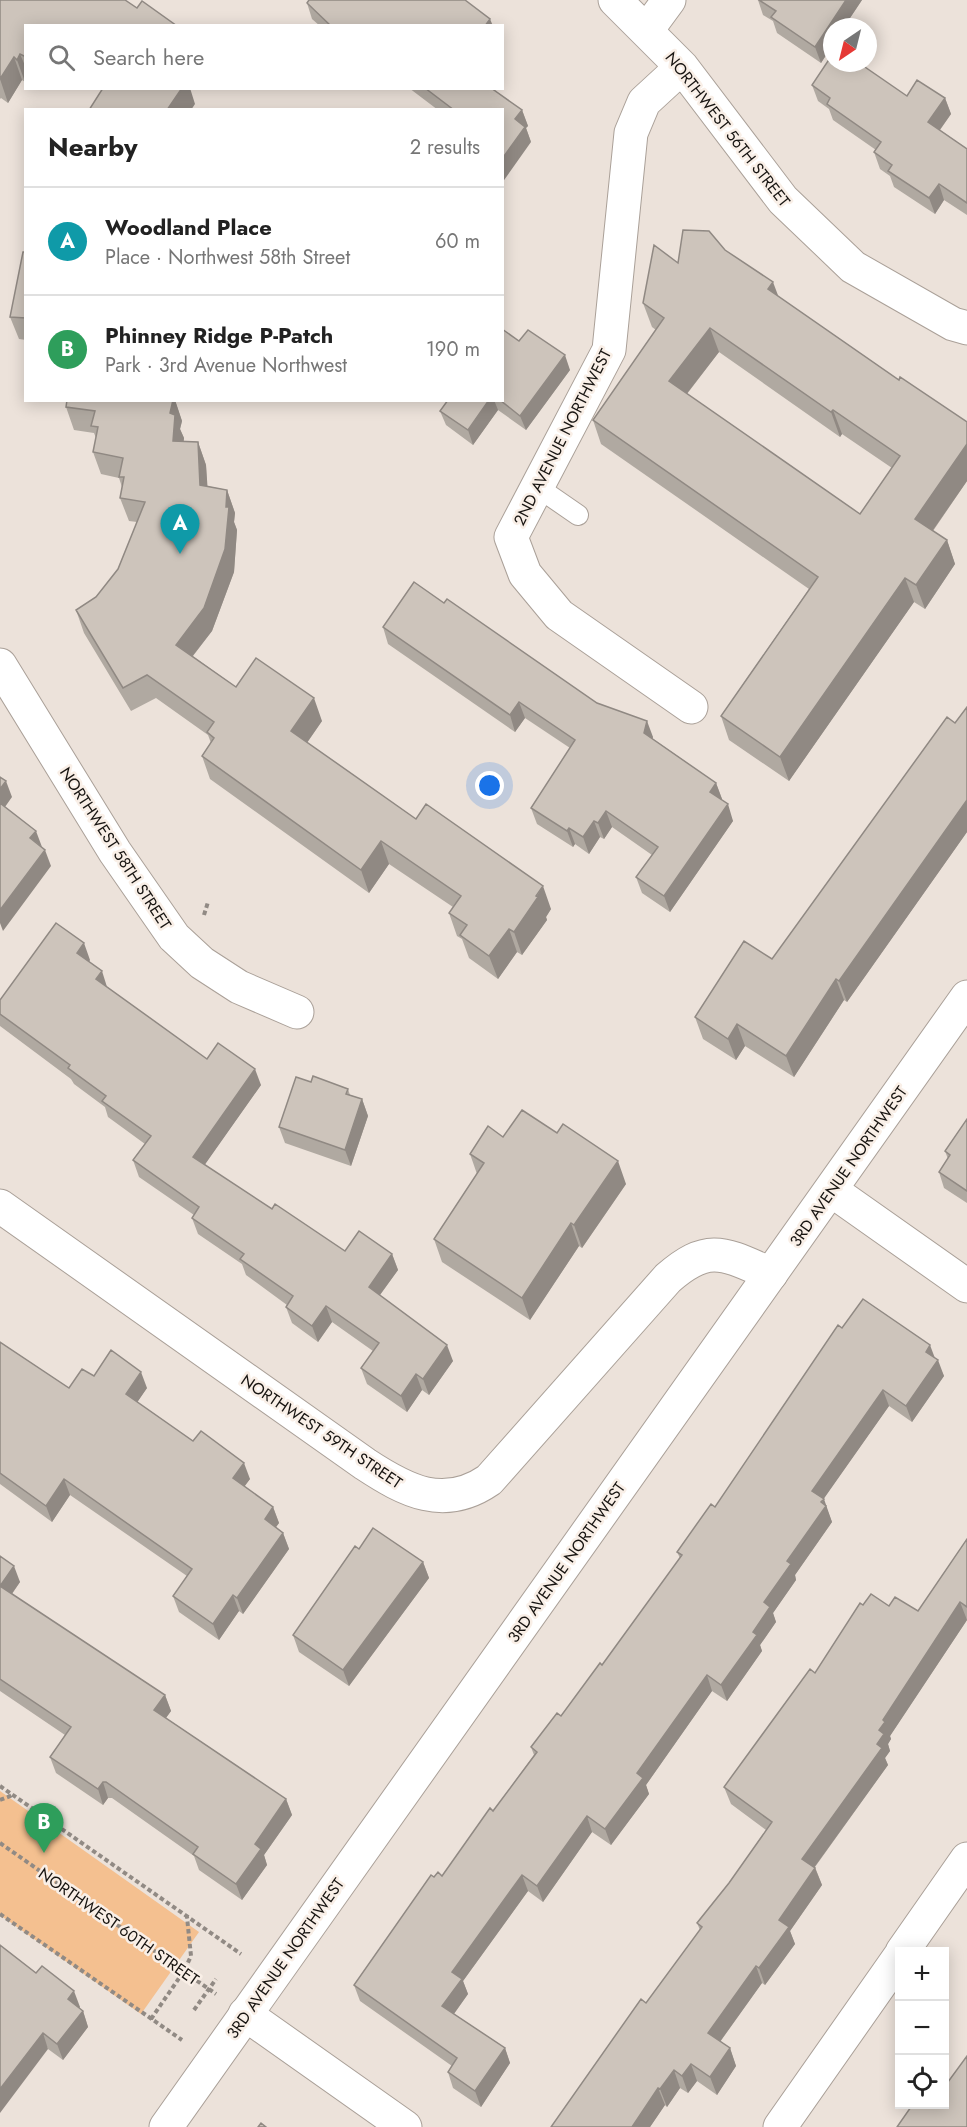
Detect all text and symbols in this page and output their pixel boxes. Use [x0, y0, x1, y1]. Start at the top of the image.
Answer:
north arrow [823, 18, 877, 72]
search box [24, 24, 504, 90]
icon: search [45, 41, 78, 74]
text: Search here [93, 41, 204, 73]
street label: NORTHWEST 56TH STREET [660, 47, 796, 212]
text: Nearby [48, 128, 137, 166]
text: 2 results [410, 133, 480, 162]
text: Woodland Place [105, 211, 272, 243]
text: A [60, 227, 75, 256]
text: 60 m [435, 227, 480, 256]
text: Place · Northwest 58th Street [105, 243, 350, 272]
text: Phinney Ridge P-Patch [105, 319, 333, 351]
text: B [61, 335, 74, 364]
text: 190 m [426, 335, 480, 364]
street label: 2ND AVENUE NORTHWEST [508, 345, 617, 529]
text: Park · 3rd Avenue Northwest [105, 351, 347, 380]
pin: A [160, 504, 200, 554]
street label: NORTHWEST 58TH STREET [54, 762, 177, 935]
your location [475, 771, 504, 800]
street label: 3RD AVENUE NORTHWEST [784, 1081, 913, 1251]
street label: NORTHWEST 59TH STREET [236, 1369, 407, 1494]
street label: 3RD AVENUE NORTHWEST [502, 1477, 631, 1647]
pin: B [24, 1804, 63, 1853]
street label: NORTHWEST 60TH STREET [34, 1862, 204, 1991]
street label: 3RD AVENUE NORTHWEST [221, 1873, 350, 2043]
map controls [895, 1947, 949, 2109]
button: + [895, 1947, 949, 2001]
button: − [895, 2001, 949, 2055]
button: locate [895, 2055, 949, 2109]

